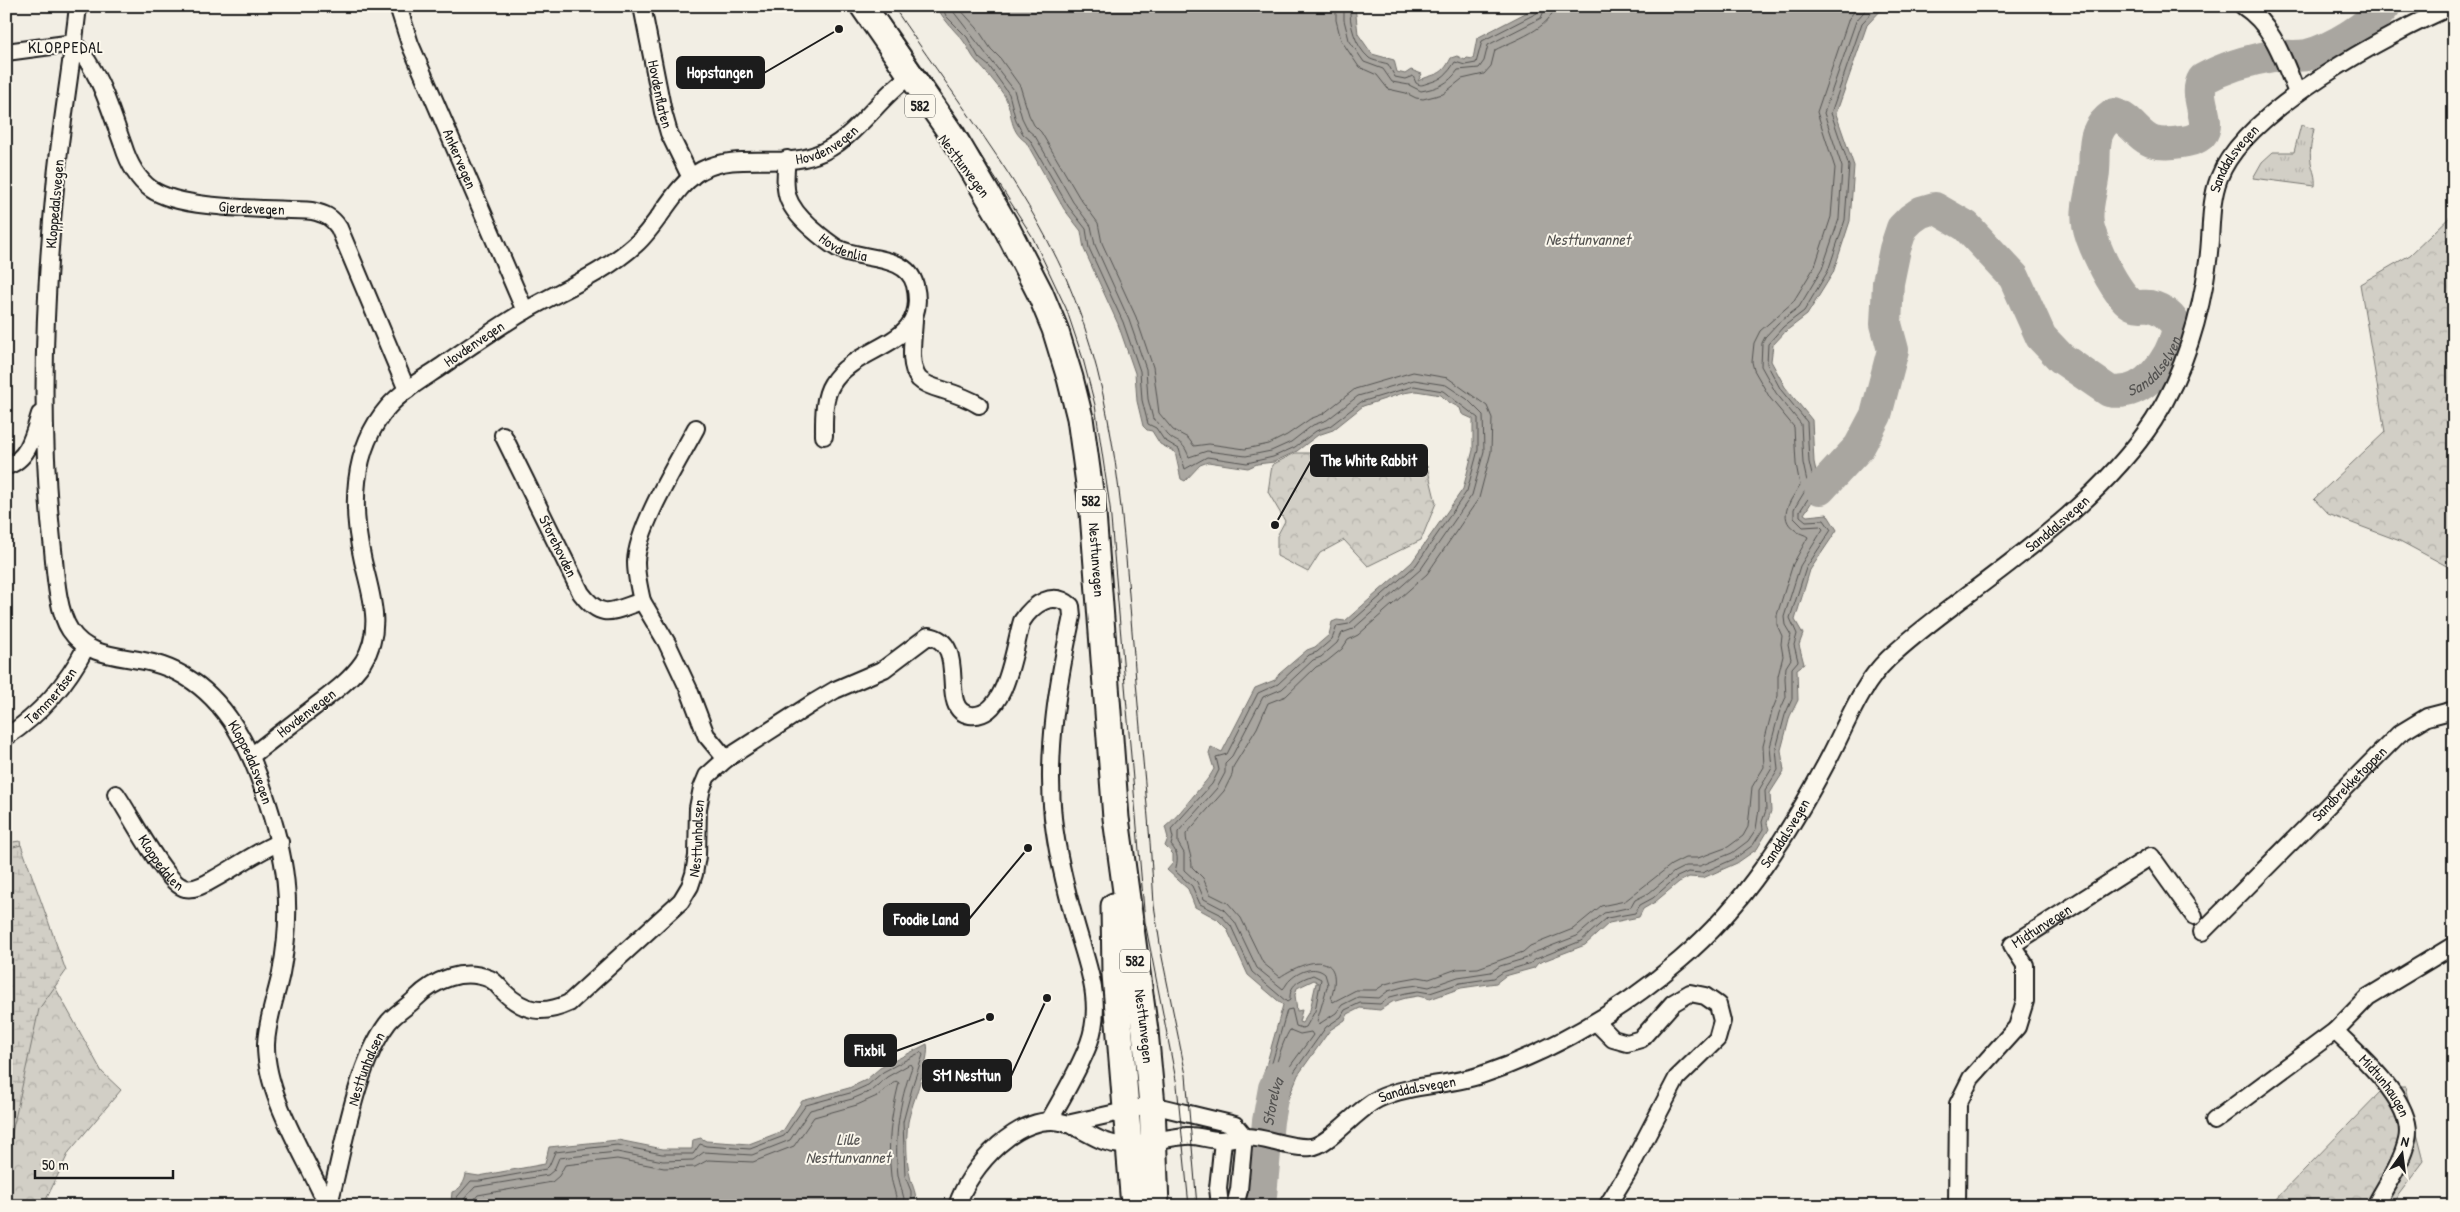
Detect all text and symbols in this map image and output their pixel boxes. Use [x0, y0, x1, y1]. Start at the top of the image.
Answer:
district label: KLOPPEDAL [28, 36, 104, 58]
callout: Hopstangen [677, 57, 764, 88]
street label: Hovdenflaten [643, 58, 678, 131]
text: Hopstangen [687, 61, 753, 84]
road number: 582 [905, 94, 935, 118]
street label: Sanddalsvegen [2204, 119, 2264, 195]
street label: Hovdenvegen [794, 120, 863, 169]
street label: Ankervegen [438, 125, 482, 192]
street label: Nesttunvegen [934, 130, 995, 202]
street label: Kloppedalsvegen [40, 158, 69, 249]
street label: Gjerdevegen [218, 195, 285, 220]
street label: Hovdenlia [815, 228, 869, 266]
water label: Nesttunvannet [1546, 228, 1633, 250]
street label: Hovdenvegen [439, 315, 508, 372]
water label: Sandalselven [2124, 332, 2187, 401]
callout: The White Rabbit [1311, 445, 1427, 476]
text: The White Rabbit [1320, 449, 1417, 471]
road number: 582 [1076, 490, 1106, 512]
street label: Sanddalsvegen [2021, 490, 2094, 557]
street label: Storehovden [534, 511, 583, 581]
street label: Nesttunvegen [1084, 522, 1110, 598]
street label: Tømmeråsen [20, 663, 82, 729]
street label: Hovdenvegen [272, 683, 340, 742]
street label: Kloppedalsvegen [223, 716, 278, 807]
street label: Sandbrekketoppen [2307, 741, 2391, 826]
street label: Sanddalsvegen [1755, 795, 1815, 872]
street label: Nesttunhalsen [683, 797, 710, 879]
street label: Kloppedalen [133, 830, 188, 896]
street label: Midtunvegen [2007, 898, 2076, 953]
callout: Foodie Land [884, 904, 969, 935]
text: Foodie Land [893, 908, 959, 930]
road number: 582 [1120, 949, 1150, 972]
street label: Nesttunvegen [1129, 988, 1159, 1064]
street label: Nesttunhalsen [342, 1028, 390, 1108]
callout: Fixbil [845, 1035, 896, 1066]
text: Fixbil [853, 1039, 886, 1061]
street label: Midtunhaugen [2355, 1049, 2415, 1120]
callout: St1 Nesttun [923, 1060, 1011, 1091]
text: St1 Nesttun [933, 1064, 1001, 1086]
street label: Sanddalsvegen [1375, 1070, 1457, 1108]
water label: Storelva [1257, 1072, 1289, 1127]
water label: Lille Nesttunvannet [806, 1128, 893, 1168]
north arrow [2378, 1130, 2428, 1180]
text: N [2399, 1131, 2412, 1151]
scale bar [35, 1147, 172, 1179]
text: 50 m [42, 1154, 69, 1175]

